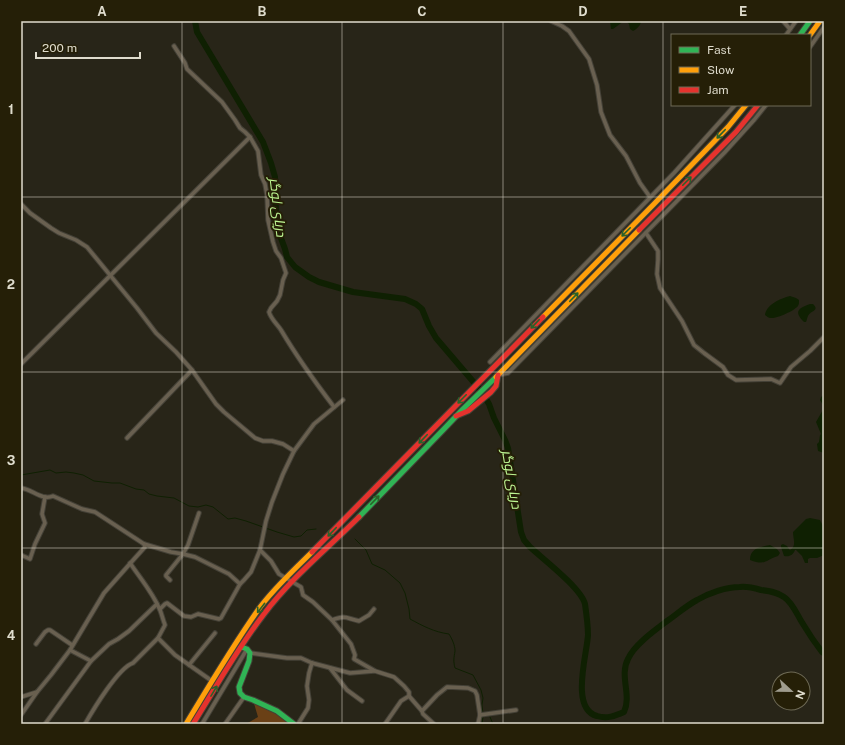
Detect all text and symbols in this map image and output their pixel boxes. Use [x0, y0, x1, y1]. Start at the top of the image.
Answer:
text: A [97, 4, 107, 19]
text: B [258, 4, 267, 19]
text: C [417, 4, 427, 19]
text: D [578, 4, 588, 19]
text: E [739, 4, 747, 19]
scale bar [36, 34, 140, 60]
legend [671, 34, 811, 106]
text: 200 m [42, 41, 77, 55]
text: Fast [707, 43, 732, 57]
text: Slow [707, 63, 735, 77]
text: Jam [707, 83, 729, 97]
text: 1 [8, 102, 14, 117]
one-way arrow [716, 129, 725, 139]
water label: دریای لوگر [265, 174, 290, 239]
one-way arrow [682, 176, 692, 186]
one-way arrow [621, 227, 631, 236]
text: 2 [7, 277, 15, 292]
one-way arrow [569, 292, 579, 302]
one-way arrow [530, 319, 540, 329]
one-way arrow [457, 394, 466, 404]
one-way arrow [418, 434, 428, 444]
water label: دریای لوگر [498, 446, 525, 511]
text: 3 [7, 453, 16, 468]
one-way arrow [371, 495, 380, 505]
one-way arrow [327, 527, 337, 537]
one-way arrow [256, 602, 265, 613]
text: 4 [7, 628, 16, 643]
north arrow [771, 671, 811, 711]
one-way arrow [210, 685, 218, 697]
text: N [793, 689, 807, 701]

